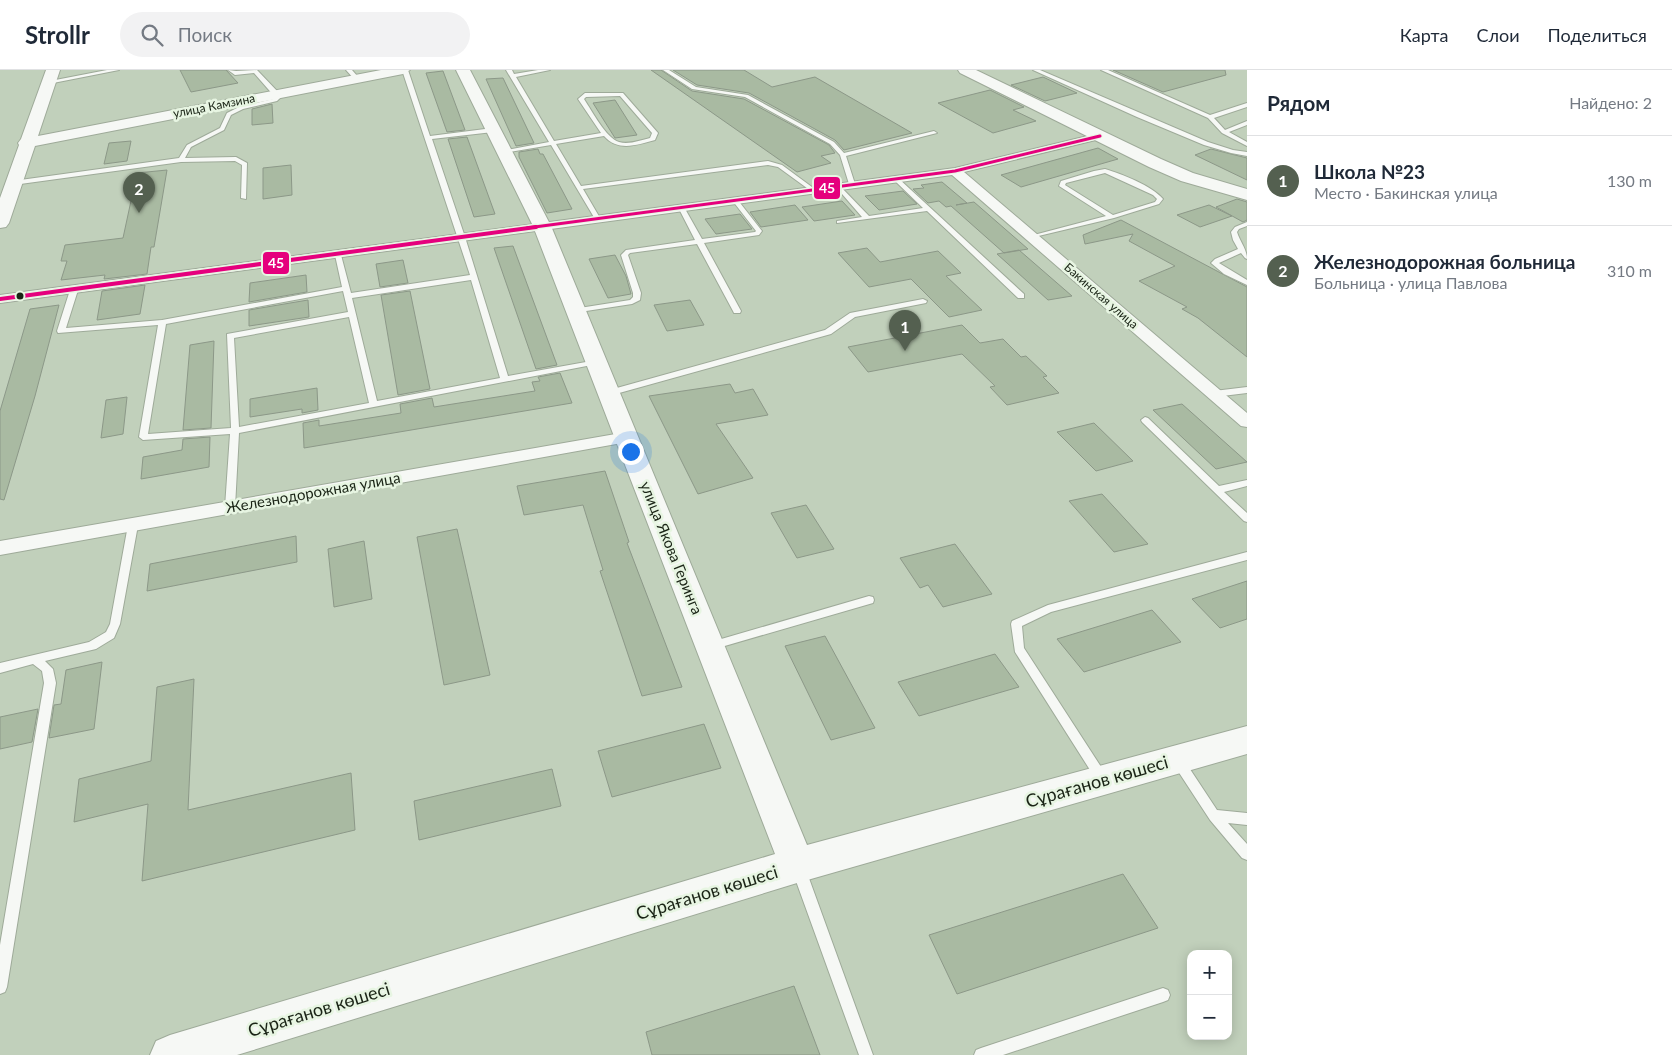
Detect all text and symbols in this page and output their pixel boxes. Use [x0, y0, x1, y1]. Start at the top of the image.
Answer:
search box [120, 12, 470, 57]
text: Strollr [25, 20, 90, 49]
icon: search [138, 21, 166, 49]
text: Поиск [178, 23, 232, 46]
text: Карта [1400, 24, 1448, 46]
text: Слои [1476, 24, 1520, 46]
text: Поделиться [1548, 24, 1647, 46]
street label: улица Камзина [172, 90, 256, 121]
text: Рядом [1267, 90, 1330, 115]
text: Найдено: 2 [1569, 93, 1652, 112]
text: Школа №23 [1314, 160, 1425, 183]
text: 1 [1278, 171, 1288, 190]
text: 130 m [1607, 171, 1652, 190]
pin: 2 [123, 172, 155, 213]
line badge: 45 [813, 176, 841, 200]
text: 45 [819, 179, 835, 196]
text: Место · Бакинская улица [1314, 183, 1498, 202]
text: Железнодорожная больница [1314, 250, 1575, 273]
line badge: 45 [262, 251, 290, 275]
text: 45 [268, 254, 284, 271]
street label: Бакинская улица [1061, 259, 1141, 332]
text: 2 [1278, 261, 1288, 280]
text: 310 m [1607, 261, 1652, 280]
text: Больница · улица Павлова [1314, 273, 1508, 292]
unlabelled marker [15, 291, 25, 301]
pin: 1 [889, 310, 921, 351]
your location [618, 439, 644, 465]
street label: Железнодорожная улица [224, 468, 402, 516]
street label: улица Якова Геринга [637, 479, 707, 617]
street label: Сұрағанов көшесі [1023, 750, 1171, 812]
street label: Сұрағанов көшесі [633, 860, 780, 924]
map controls [1187, 950, 1232, 1040]
button: + [1187, 950, 1232, 995]
street label: Сұрағанов көшесі [245, 977, 392, 1041]
button: − [1187, 995, 1232, 1040]

